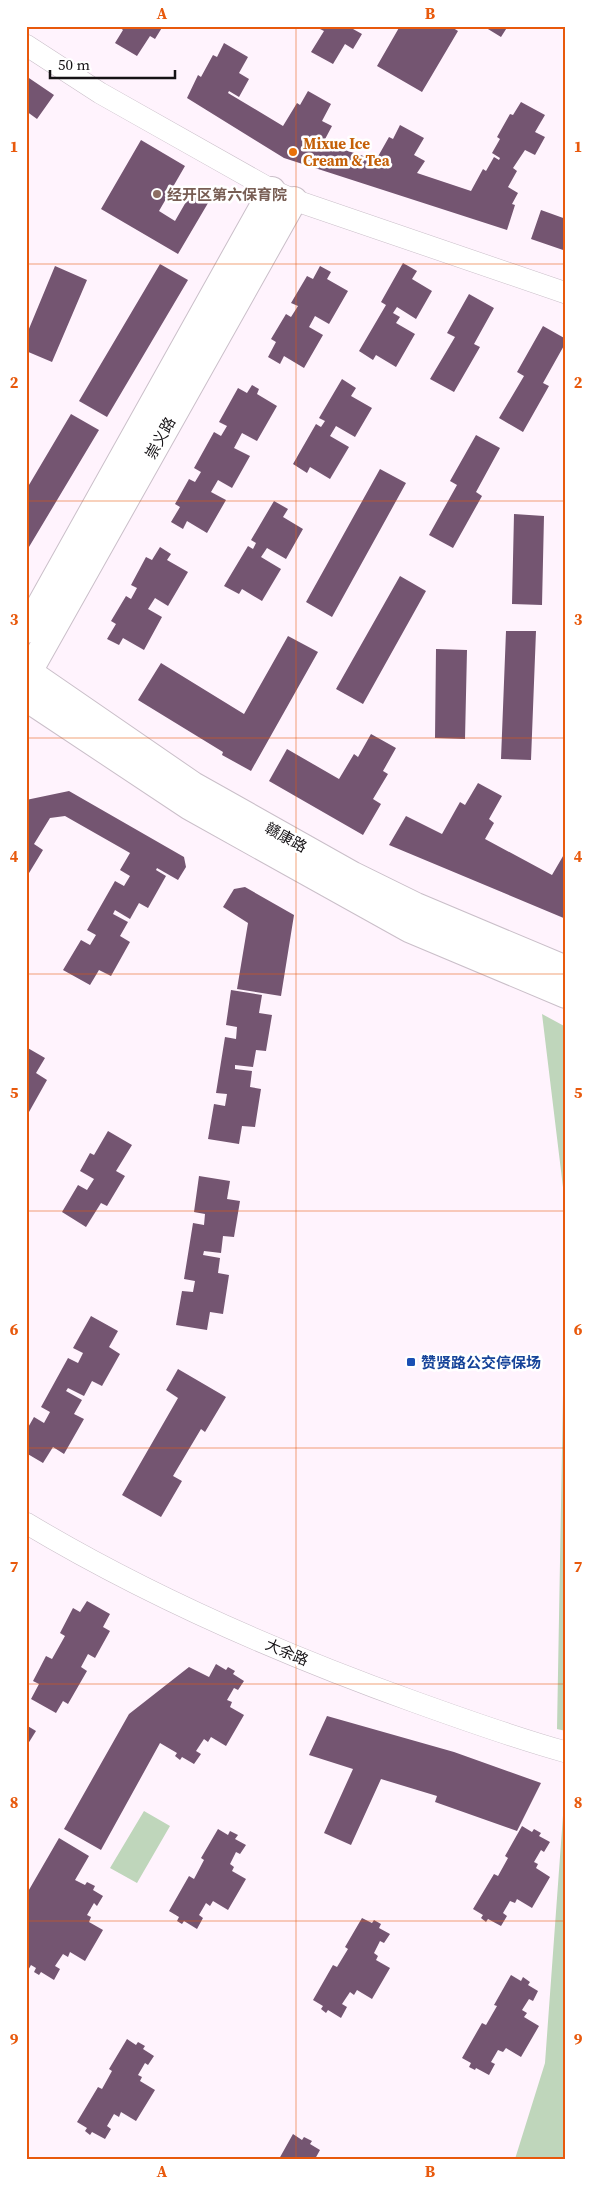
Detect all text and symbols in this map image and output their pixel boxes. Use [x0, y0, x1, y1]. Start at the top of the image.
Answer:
text: A [157, 2, 168, 24]
text: B [425, 2, 436, 24]
scale bar [50, 48, 175, 80]
text: 50 m [58, 54, 90, 75]
place label: Mixue Ice Cream & Tea [303, 133, 391, 171]
text: 1 [10, 135, 18, 157]
text: 1 [574, 135, 582, 157]
marker: Mixue Ice Cream & Tea [287, 146, 299, 158]
place label: 经开区第六保育院 [167, 184, 287, 205]
marker: 经开区第六保育院 [151, 188, 163, 200]
text: 2 [10, 371, 19, 393]
text: 2 [574, 371, 583, 393]
street label: 崇义路 [140, 413, 180, 463]
text: 3 [10, 608, 19, 630]
text: 3 [574, 608, 583, 630]
street label: 赣康路 [261, 817, 311, 857]
text: 4 [10, 845, 19, 867]
text: 4 [574, 845, 583, 867]
text: 5 [10, 1081, 19, 1103]
text: 5 [574, 1081, 583, 1103]
text: 6 [10, 1318, 19, 1340]
text: 6 [574, 1318, 583, 1340]
place label: 赞贤路公交停保场 [421, 1352, 541, 1373]
marker: 赞贤路公交停保场 [405, 1356, 417, 1368]
text: 7 [10, 1555, 19, 1577]
text: 7 [574, 1555, 583, 1577]
street label: 大余路 [262, 1634, 312, 1670]
text: 8 [10, 1791, 18, 1813]
text: 8 [574, 1791, 582, 1813]
text: 9 [10, 2028, 19, 2050]
text: 9 [574, 2028, 583, 2050]
text: A [157, 2160, 168, 2182]
text: B [425, 2160, 436, 2182]

